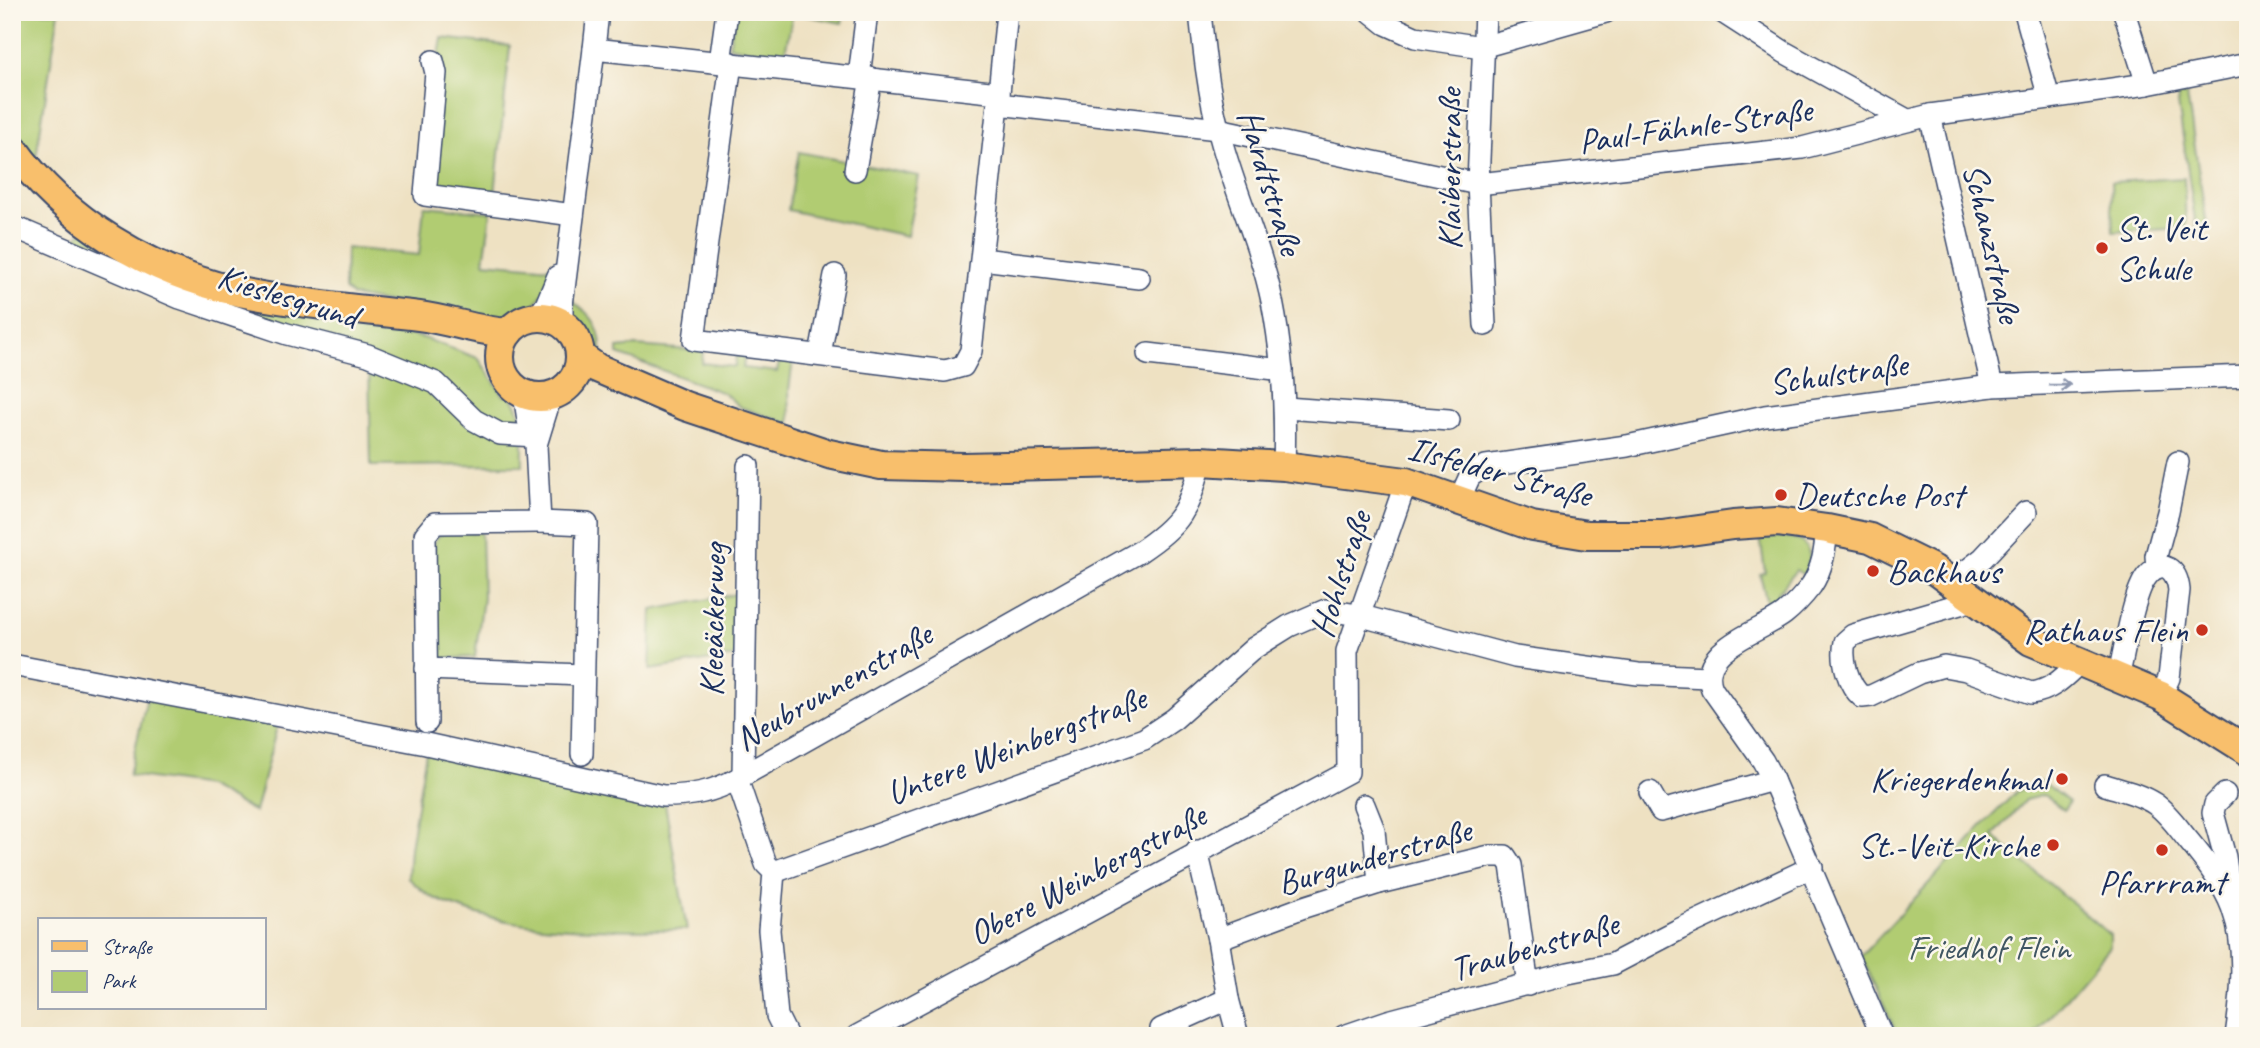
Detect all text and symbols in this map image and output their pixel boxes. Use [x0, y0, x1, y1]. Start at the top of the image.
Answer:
street label: Klaiberstraße [1427, 86, 1472, 250]
street label: Paul-Fähnle-Straße [1576, 87, 1817, 164]
street label: Hardtstraße [1227, 104, 1315, 263]
street label: Schanzstraße [1952, 159, 2033, 330]
place label: St. Veit Schule [2116, 206, 2210, 291]
marker: St. Veit Schule [2094, 240, 2110, 256]
street label: Kieslesgrund [212, 254, 368, 341]
street label: Schulstraße [1766, 341, 1913, 405]
one-way arrow [2048, 378, 2071, 391]
street label: Ilsfelder Straße [1403, 425, 1599, 518]
place label: Deutsche Post [1795, 473, 1968, 518]
marker: Deutsche Post [1773, 487, 1789, 503]
street label: Hohlstraße [1299, 503, 1383, 643]
street label: Kleeäckerweg [689, 541, 736, 697]
place label: Backhaus [1887, 549, 2004, 594]
marker: Backhaus [1865, 563, 1881, 579]
place label: Rathaus Flein [2023, 608, 2188, 653]
street label: Neubrunnenstraße [727, 611, 942, 761]
marker: Rathaus Flein [2194, 622, 2210, 638]
street label: Untere Weinbergstraße [880, 674, 1155, 816]
place label: Kriegerdenkmal [1870, 757, 2054, 802]
marker: Kriegerdenkmal [2054, 771, 2070, 787]
street label: Obere Weinbergstraße [961, 792, 1216, 956]
street label: Burgunderstraße [1272, 807, 1479, 906]
place label: St.-Veit-Kirche [1858, 823, 2042, 868]
marker: St.-Veit-Kirche [2045, 837, 2061, 853]
marker: Pfarrramt [2154, 842, 2170, 858]
place label: Pfarrramt [2099, 860, 2230, 905]
street label: Traubenstraße [1445, 900, 1626, 992]
legend [38, 918, 266, 1010]
park label: Friedhof Flein [1908, 925, 2072, 970]
text: Straße [102, 934, 154, 960]
text: Park [102, 968, 137, 994]

